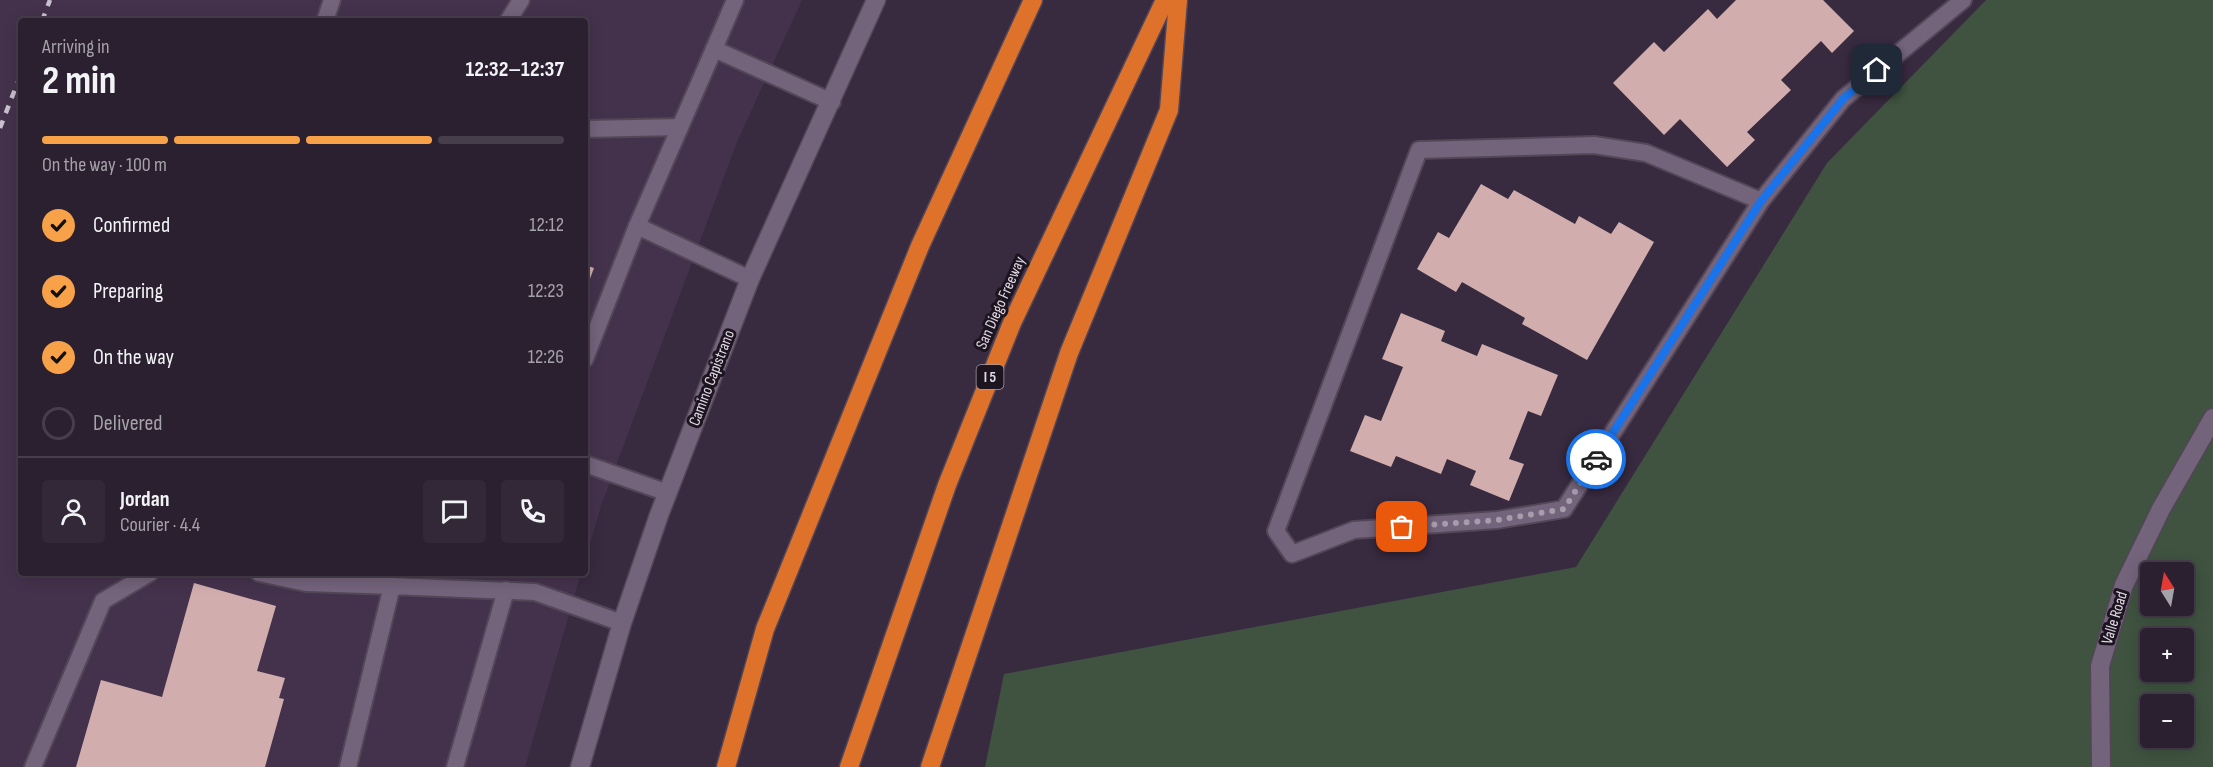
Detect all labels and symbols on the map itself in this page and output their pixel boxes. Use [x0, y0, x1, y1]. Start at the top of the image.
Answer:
pin [1851, 44, 1902, 95]
street label: San Diego Freeway [972, 254, 1030, 352]
street label: Camino Capistrano [685, 328, 739, 428]
road number: I 5 [976, 365, 1004, 389]
courier [1566, 429, 1626, 489]
pin [1376, 501, 1427, 552]
north arrow [2140, 562, 2194, 616]
street label: Valle Road [2098, 589, 2132, 647]

